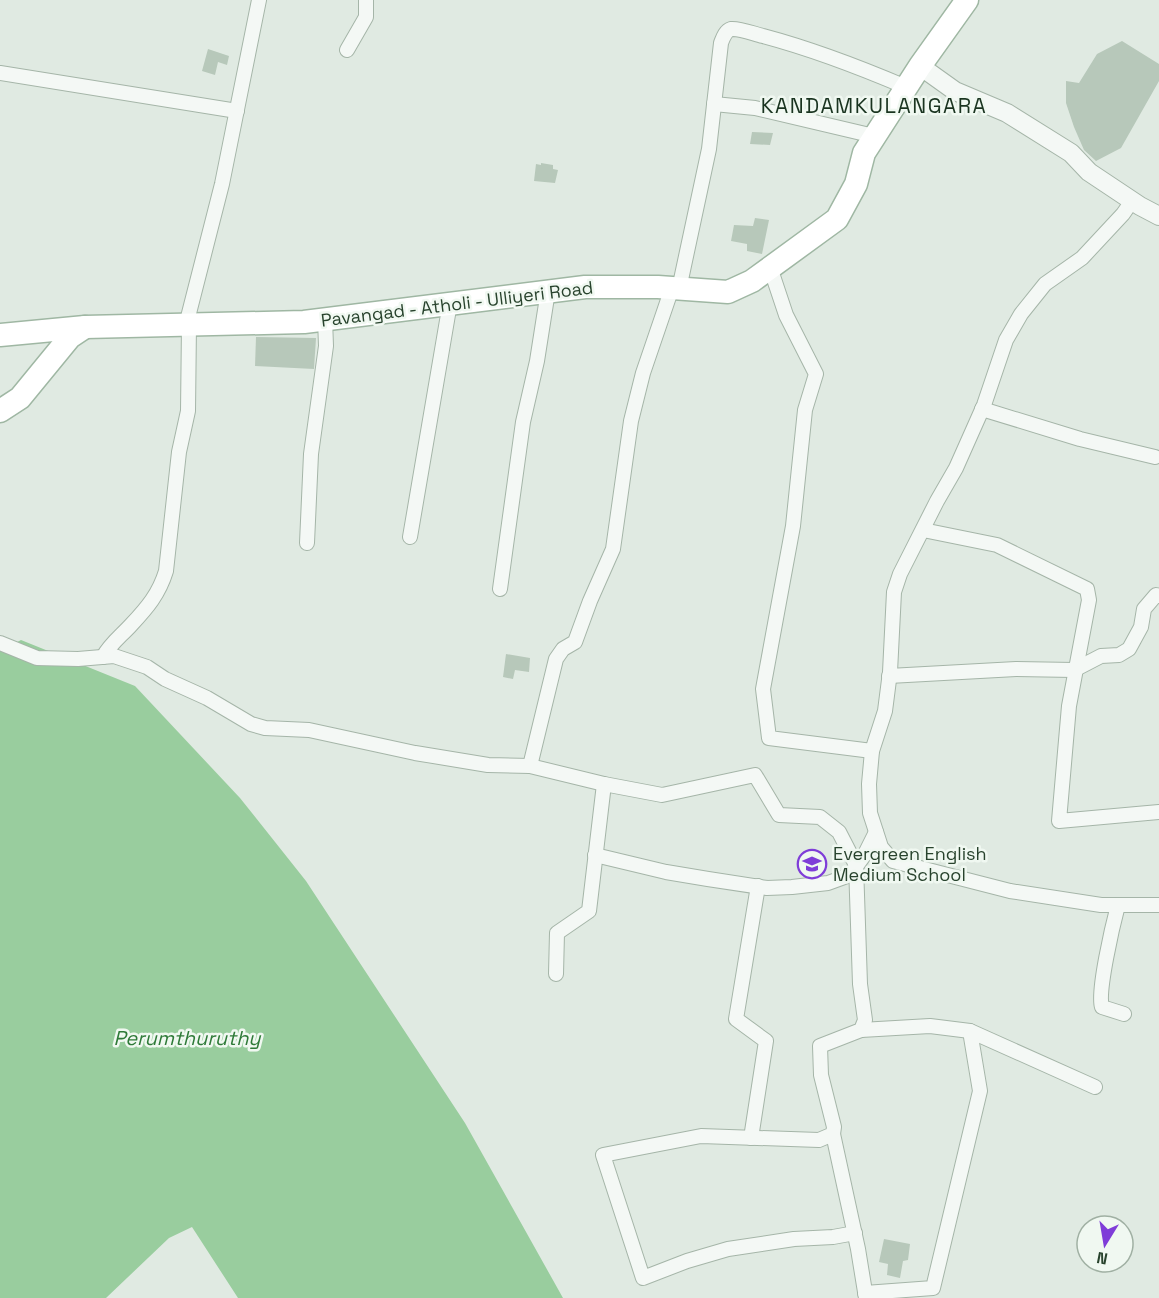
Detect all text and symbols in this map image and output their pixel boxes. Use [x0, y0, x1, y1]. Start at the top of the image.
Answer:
district label: KANDAMKULANGARA [761, 92, 987, 119]
street label: Pavangad - Atholi - Ulliyeri Road [319, 275, 594, 332]
place label: Evergreen English Medium School [833, 842, 987, 886]
school or university icon: Evergreen English Medium School [796, 848, 828, 880]
water label: Perumthuruthy [113, 1025, 262, 1051]
north arrow [1075, 1214, 1135, 1274]
text: N [1095, 1247, 1110, 1270]

